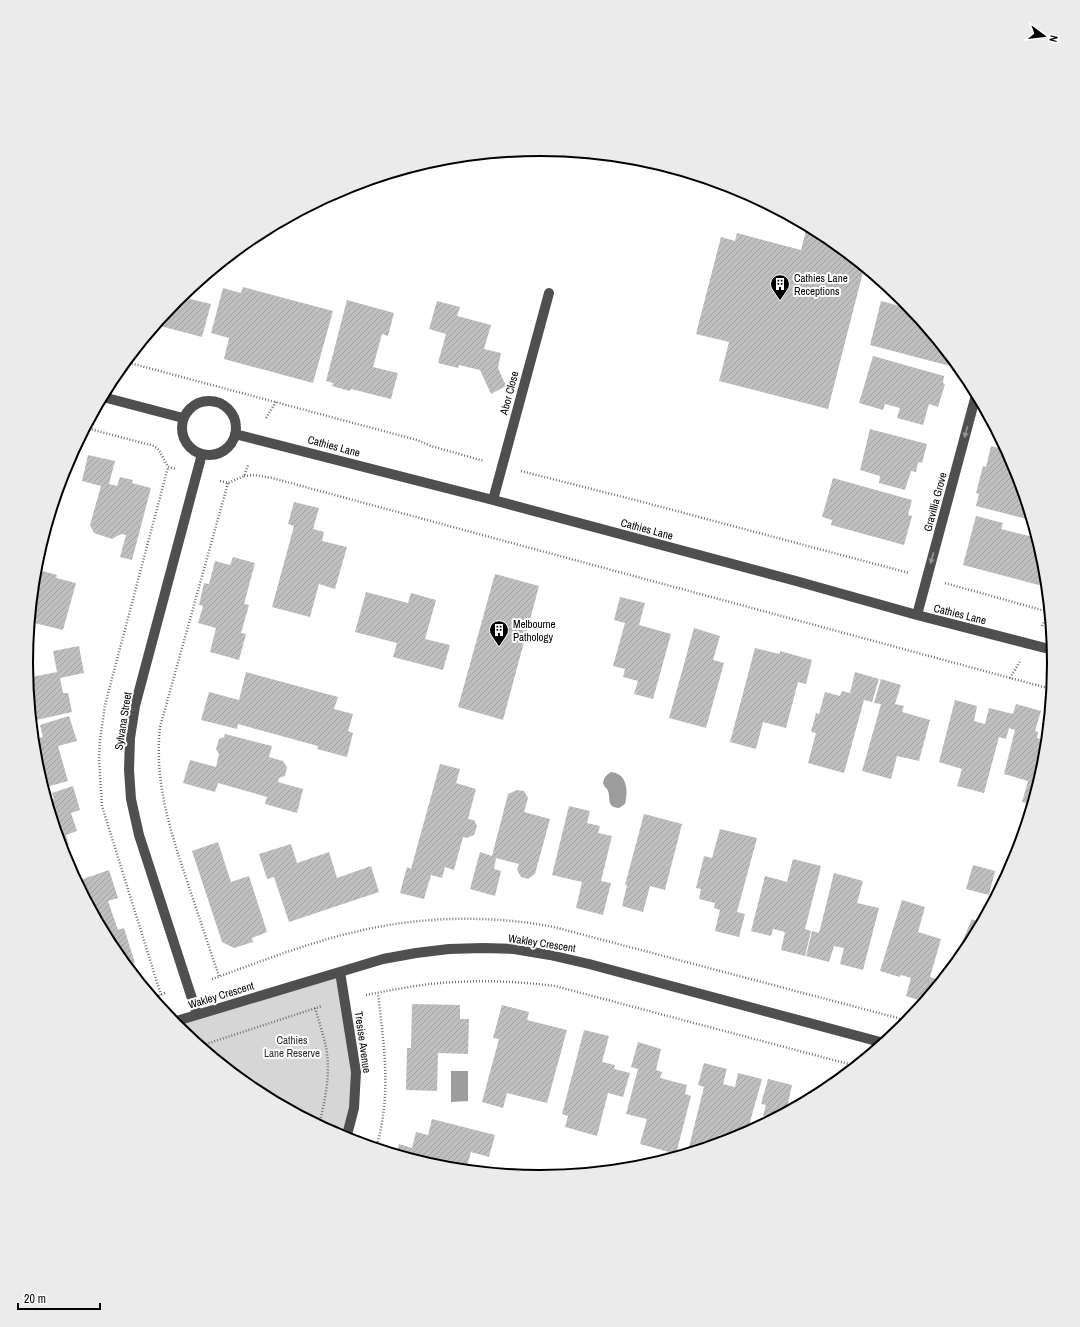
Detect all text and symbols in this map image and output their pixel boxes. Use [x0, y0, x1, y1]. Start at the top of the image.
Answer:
north arrow [1024, 16, 1064, 56]
text: N [1046, 34, 1061, 44]
place label: Cathies Lane Receptions [794, 271, 848, 298]
building icon: Cathies Lane Receptions [769, 273, 791, 301]
street label: Abor Close [496, 370, 522, 417]
one-way arrow [963, 427, 969, 439]
street label: Cathies Lane [306, 432, 362, 460]
street label: Gravillia Grove [920, 471, 950, 533]
street label: Cathies Lane [619, 515, 675, 543]
one-way arrow [929, 552, 935, 564]
street label: Cathies Lane [932, 601, 988, 627]
place label: Melbourne Pathology [513, 617, 556, 644]
building icon: Melbourne Pathology [488, 619, 510, 647]
street label: Sylvana Street [111, 690, 135, 751]
street label: Wakley Crescent [507, 931, 577, 955]
street label: Wakley Crescent [187, 978, 256, 1012]
street label: Tresise Avenue [352, 1010, 374, 1074]
park label: Cathies Lane Reserve [264, 1033, 320, 1060]
scale bar [18, 1285, 100, 1311]
text: 20 m [24, 1291, 46, 1307]

